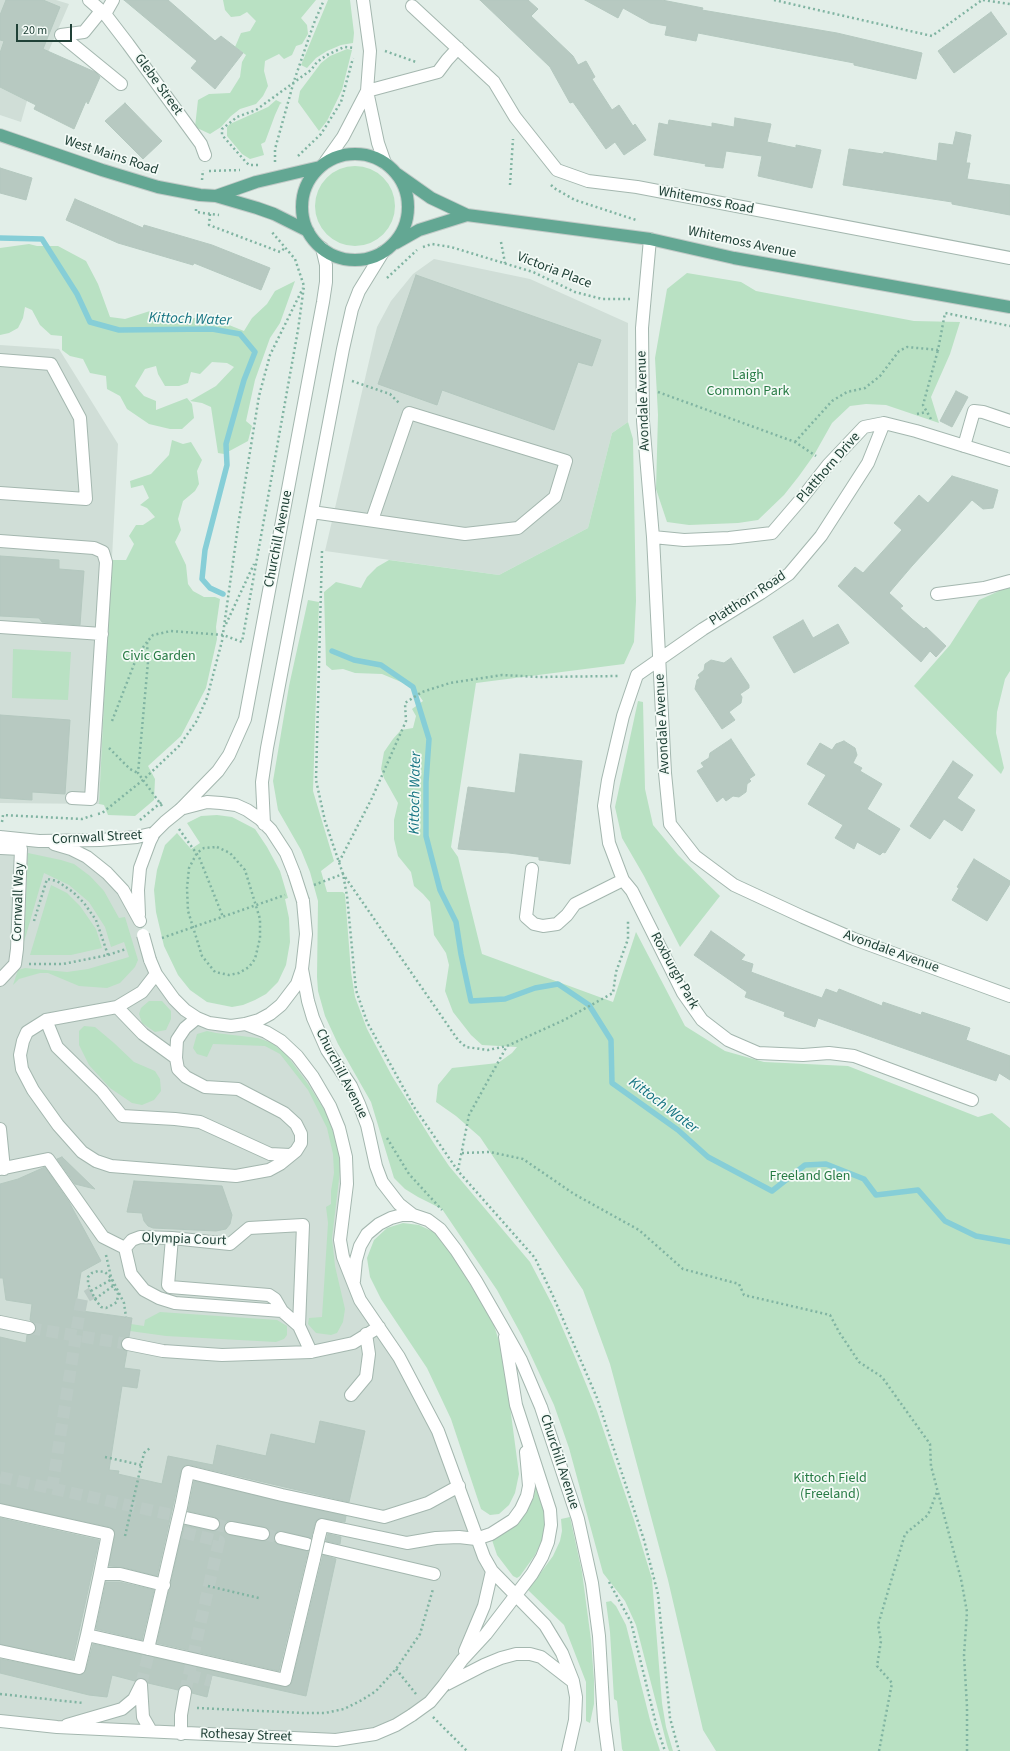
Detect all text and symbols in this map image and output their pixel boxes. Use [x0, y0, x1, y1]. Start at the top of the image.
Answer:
scale bar [18, 16, 74, 42]
text: 20 m [23, 22, 47, 39]
street label: Glebe Street [130, 51, 186, 119]
street label: West Mains Road [62, 133, 160, 179]
street label: Whitemoss Road [657, 183, 755, 219]
street label: Whitemoss Avenue [686, 223, 798, 263]
street label: Victoria Place [514, 249, 594, 293]
water label: Kittoch Water [148, 310, 232, 330]
street label: Avondale Avenue [634, 350, 654, 452]
park label: Laigh Common Park [706, 368, 790, 400]
street label: Platthorn Drive [794, 429, 864, 507]
street label: Churchill Avenue [261, 489, 297, 589]
street label: Platthorn Road [706, 568, 790, 630]
park label: Civic Garden [122, 649, 196, 665]
street label: Avondale Avenue [652, 673, 674, 775]
water label: Kittoch Water [406, 751, 426, 835]
street label: Cornwall Street [52, 827, 142, 849]
street label: Cornwall Way [9, 862, 29, 942]
street label: Avondale Avenue [841, 927, 941, 977]
street label: Roxburgh Park [646, 930, 702, 1012]
street label: Churchill Avenue [311, 1026, 371, 1122]
water label: Kittoch Water [625, 1074, 701, 1138]
park label: Freeland Glen [770, 1169, 850, 1185]
street label: Olympia Court [141, 1230, 227, 1250]
street label: Churchill Avenue [536, 1413, 582, 1511]
park label: Kittoch Field (Freeland) [793, 1471, 867, 1504]
street label: Rothesay Street [200, 1726, 292, 1746]

